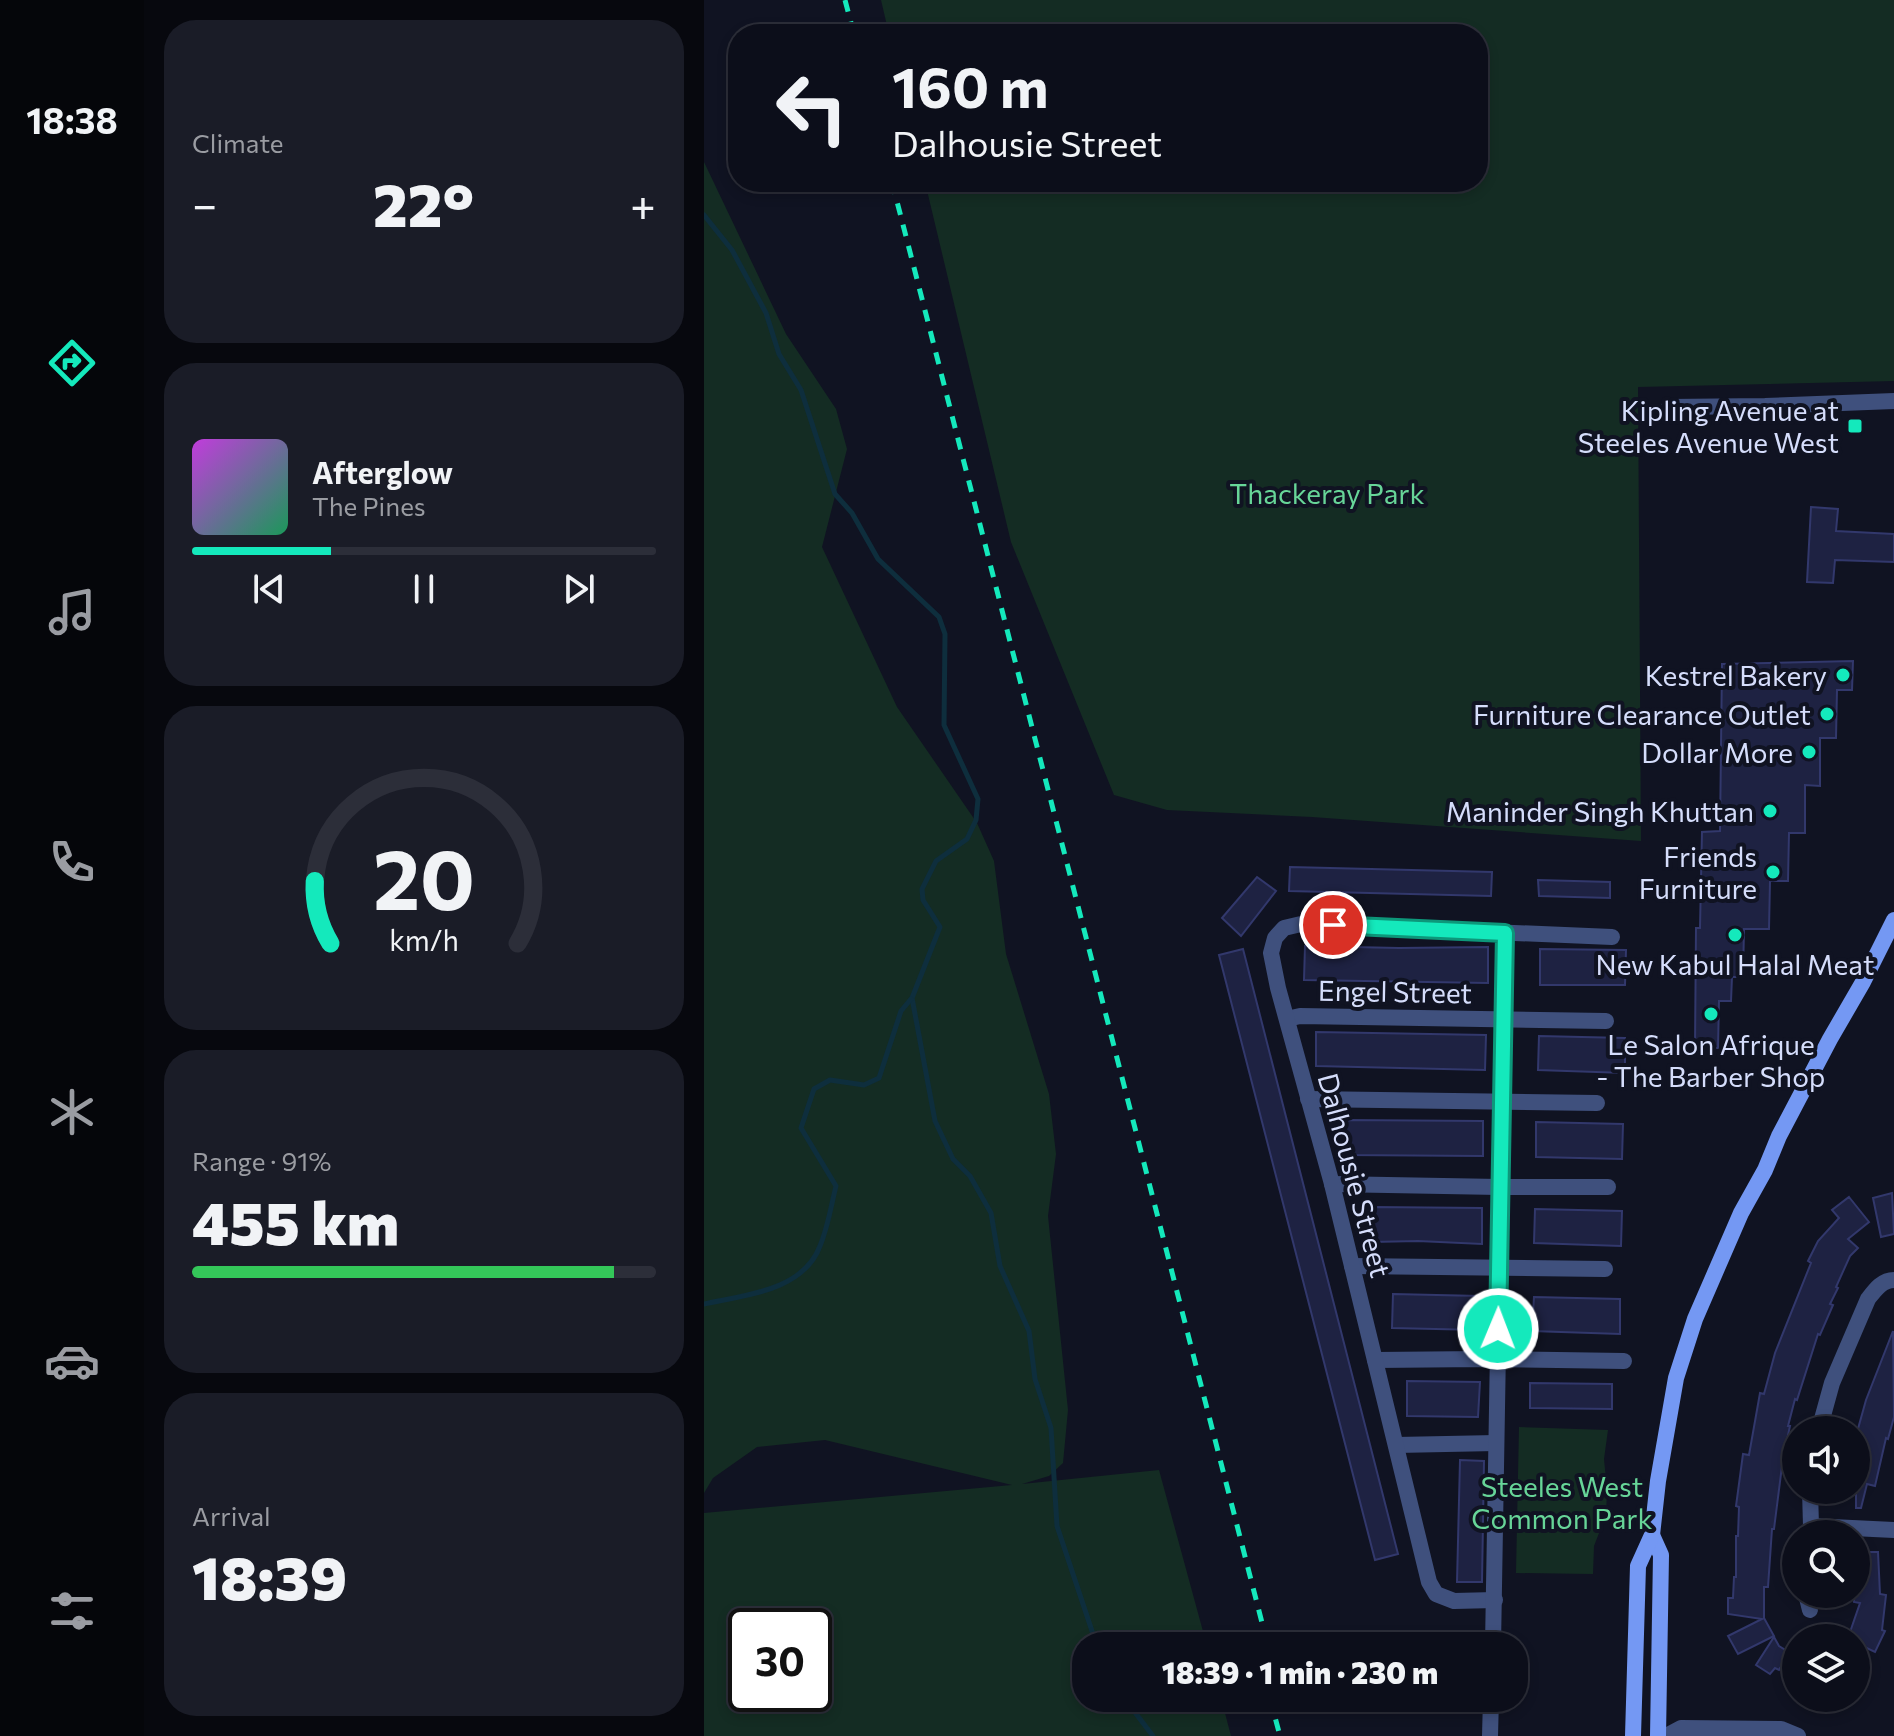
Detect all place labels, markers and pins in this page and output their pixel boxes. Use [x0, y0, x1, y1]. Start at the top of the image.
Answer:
place label: Kipling Avenue at Steeles Avenue West [1578, 393, 1839, 459]
marker: Kipling Avenue at Steeles Avenue West [1846, 417, 1864, 435]
place label: Kestrel Bakery [1645, 658, 1827, 692]
marker: Kestrel Bakery [1834, 666, 1852, 684]
place label: Furniture Clearance Outlet [1473, 697, 1811, 731]
marker: Furniture Clearance Outlet [1818, 705, 1836, 723]
place label: Dollar More [1641, 735, 1793, 769]
marker: Dollar More [1800, 743, 1818, 761]
place label: Maninder Singh Khuttan [1446, 794, 1754, 828]
marker: Maninder Singh Khuttan [1761, 802, 1779, 820]
place label: Friends Furniture [1639, 839, 1757, 905]
marker: Friends Furniture [1764, 863, 1782, 881]
pin [1299, 891, 1367, 959]
marker: New Kabul Halal Meat [1726, 926, 1744, 944]
place label: New Kabul Halal Meat [1596, 947, 1874, 981]
marker: Le Salon Afrique - The Barber Shop [1702, 1005, 1720, 1023]
place label: Le Salon Afrique - The Barber Shop [1597, 1027, 1825, 1093]

